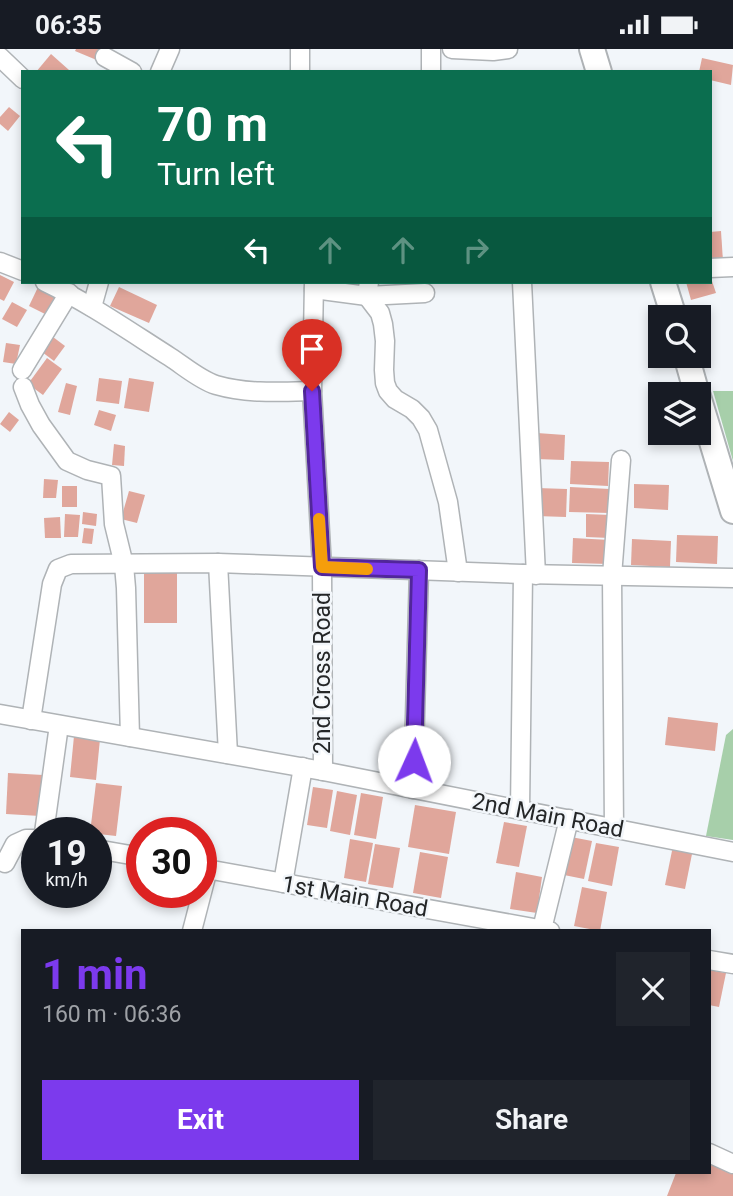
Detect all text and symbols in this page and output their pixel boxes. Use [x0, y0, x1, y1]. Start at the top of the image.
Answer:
text: 06:35 [35, 10, 102, 40]
text: 70 m [157, 96, 268, 153]
icon: left [42, 98, 133, 189]
text: Turn left [157, 155, 275, 193]
icon: left [238, 231, 276, 269]
icon: ahead [311, 231, 349, 269]
icon: ahead [384, 231, 422, 269]
icon: right [457, 231, 495, 269]
map controls [648, 305, 711, 445]
button: search [648, 305, 711, 368]
pin [282, 319, 342, 391]
icon: arrive [293, 330, 331, 368]
button: layers [648, 382, 711, 445]
street label: 2nd Cross Road [309, 592, 336, 754]
position arrow [377, 724, 451, 798]
street label: 2nd Main Road [470, 788, 626, 843]
speed limit sign: 30 [126, 817, 217, 908]
text: 19 [46, 833, 87, 874]
text: km/h [45, 869, 88, 890]
street label: 1st Main Road [280, 870, 430, 923]
text: 1 min [42, 950, 148, 999]
button: close [616, 952, 690, 1026]
text: 160 m · 06:36 [42, 1001, 181, 1028]
button: Exit [42, 1080, 359, 1160]
button: Share [373, 1080, 690, 1160]

